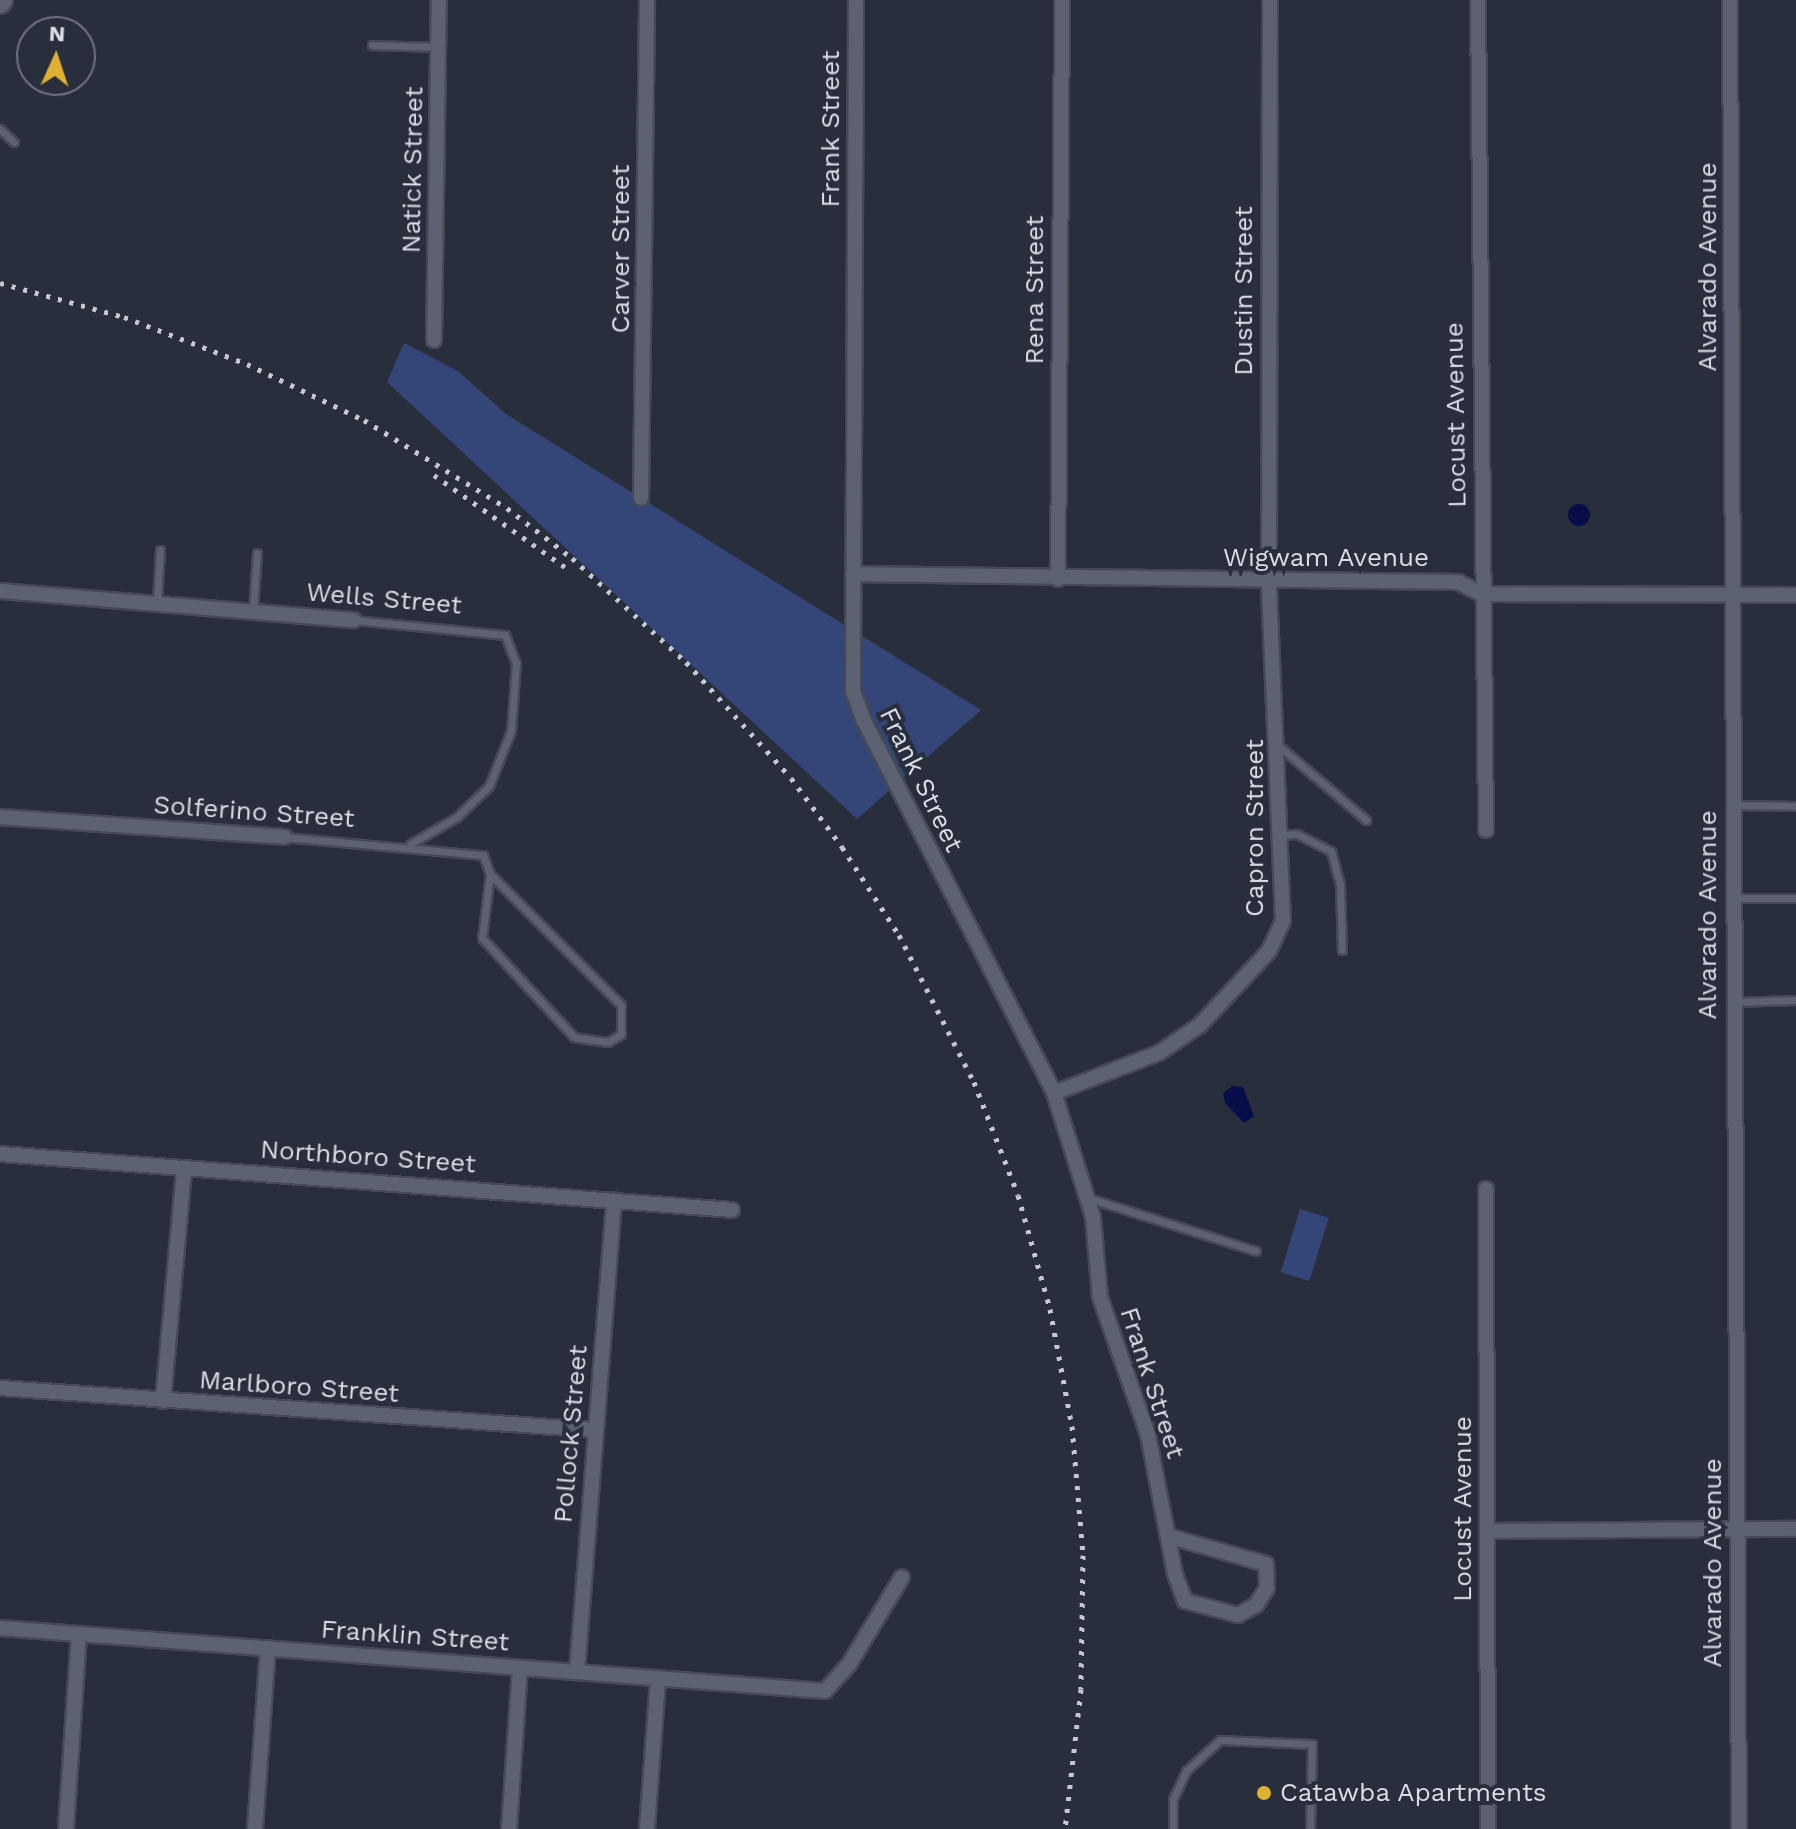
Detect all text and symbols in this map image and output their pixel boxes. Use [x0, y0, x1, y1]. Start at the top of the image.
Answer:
north arrow [16, 16, 96, 96]
text: N [48, 21, 66, 46]
street label: Frank Street [815, 50, 847, 208]
street label: Natick Street [396, 86, 430, 254]
street label: Alvarado Avenue [1692, 162, 1724, 372]
street label: Carver Street [605, 164, 637, 334]
street label: Dustin Street [1228, 206, 1260, 376]
street label: Rena Street [1019, 215, 1051, 365]
street label: Locust Avenue [1439, 321, 1473, 509]
street label: Wigwam Avenue [1222, 542, 1430, 574]
street label: Wells Street [305, 577, 463, 621]
street label: Frank Street [872, 702, 970, 858]
street label: Capron Street [1239, 739, 1271, 917]
street label: Solferino Street [152, 789, 356, 835]
street label: Alvarado Avenue [1692, 810, 1724, 1020]
street label: Northboro Street [259, 1134, 477, 1180]
street label: Frank Street [1113, 1303, 1191, 1463]
street label: Pollock Street [548, 1343, 594, 1525]
street label: Marlboro Street [198, 1364, 400, 1410]
street label: Locust Avenue [1447, 1416, 1479, 1602]
street label: Alvarado Avenue [1697, 1458, 1729, 1668]
street label: Franklin Street [320, 1614, 510, 1658]
place label: Catawba Apartments [1280, 1777, 1548, 1809]
marker: Catawba Apartments [1255, 1784, 1273, 1802]

